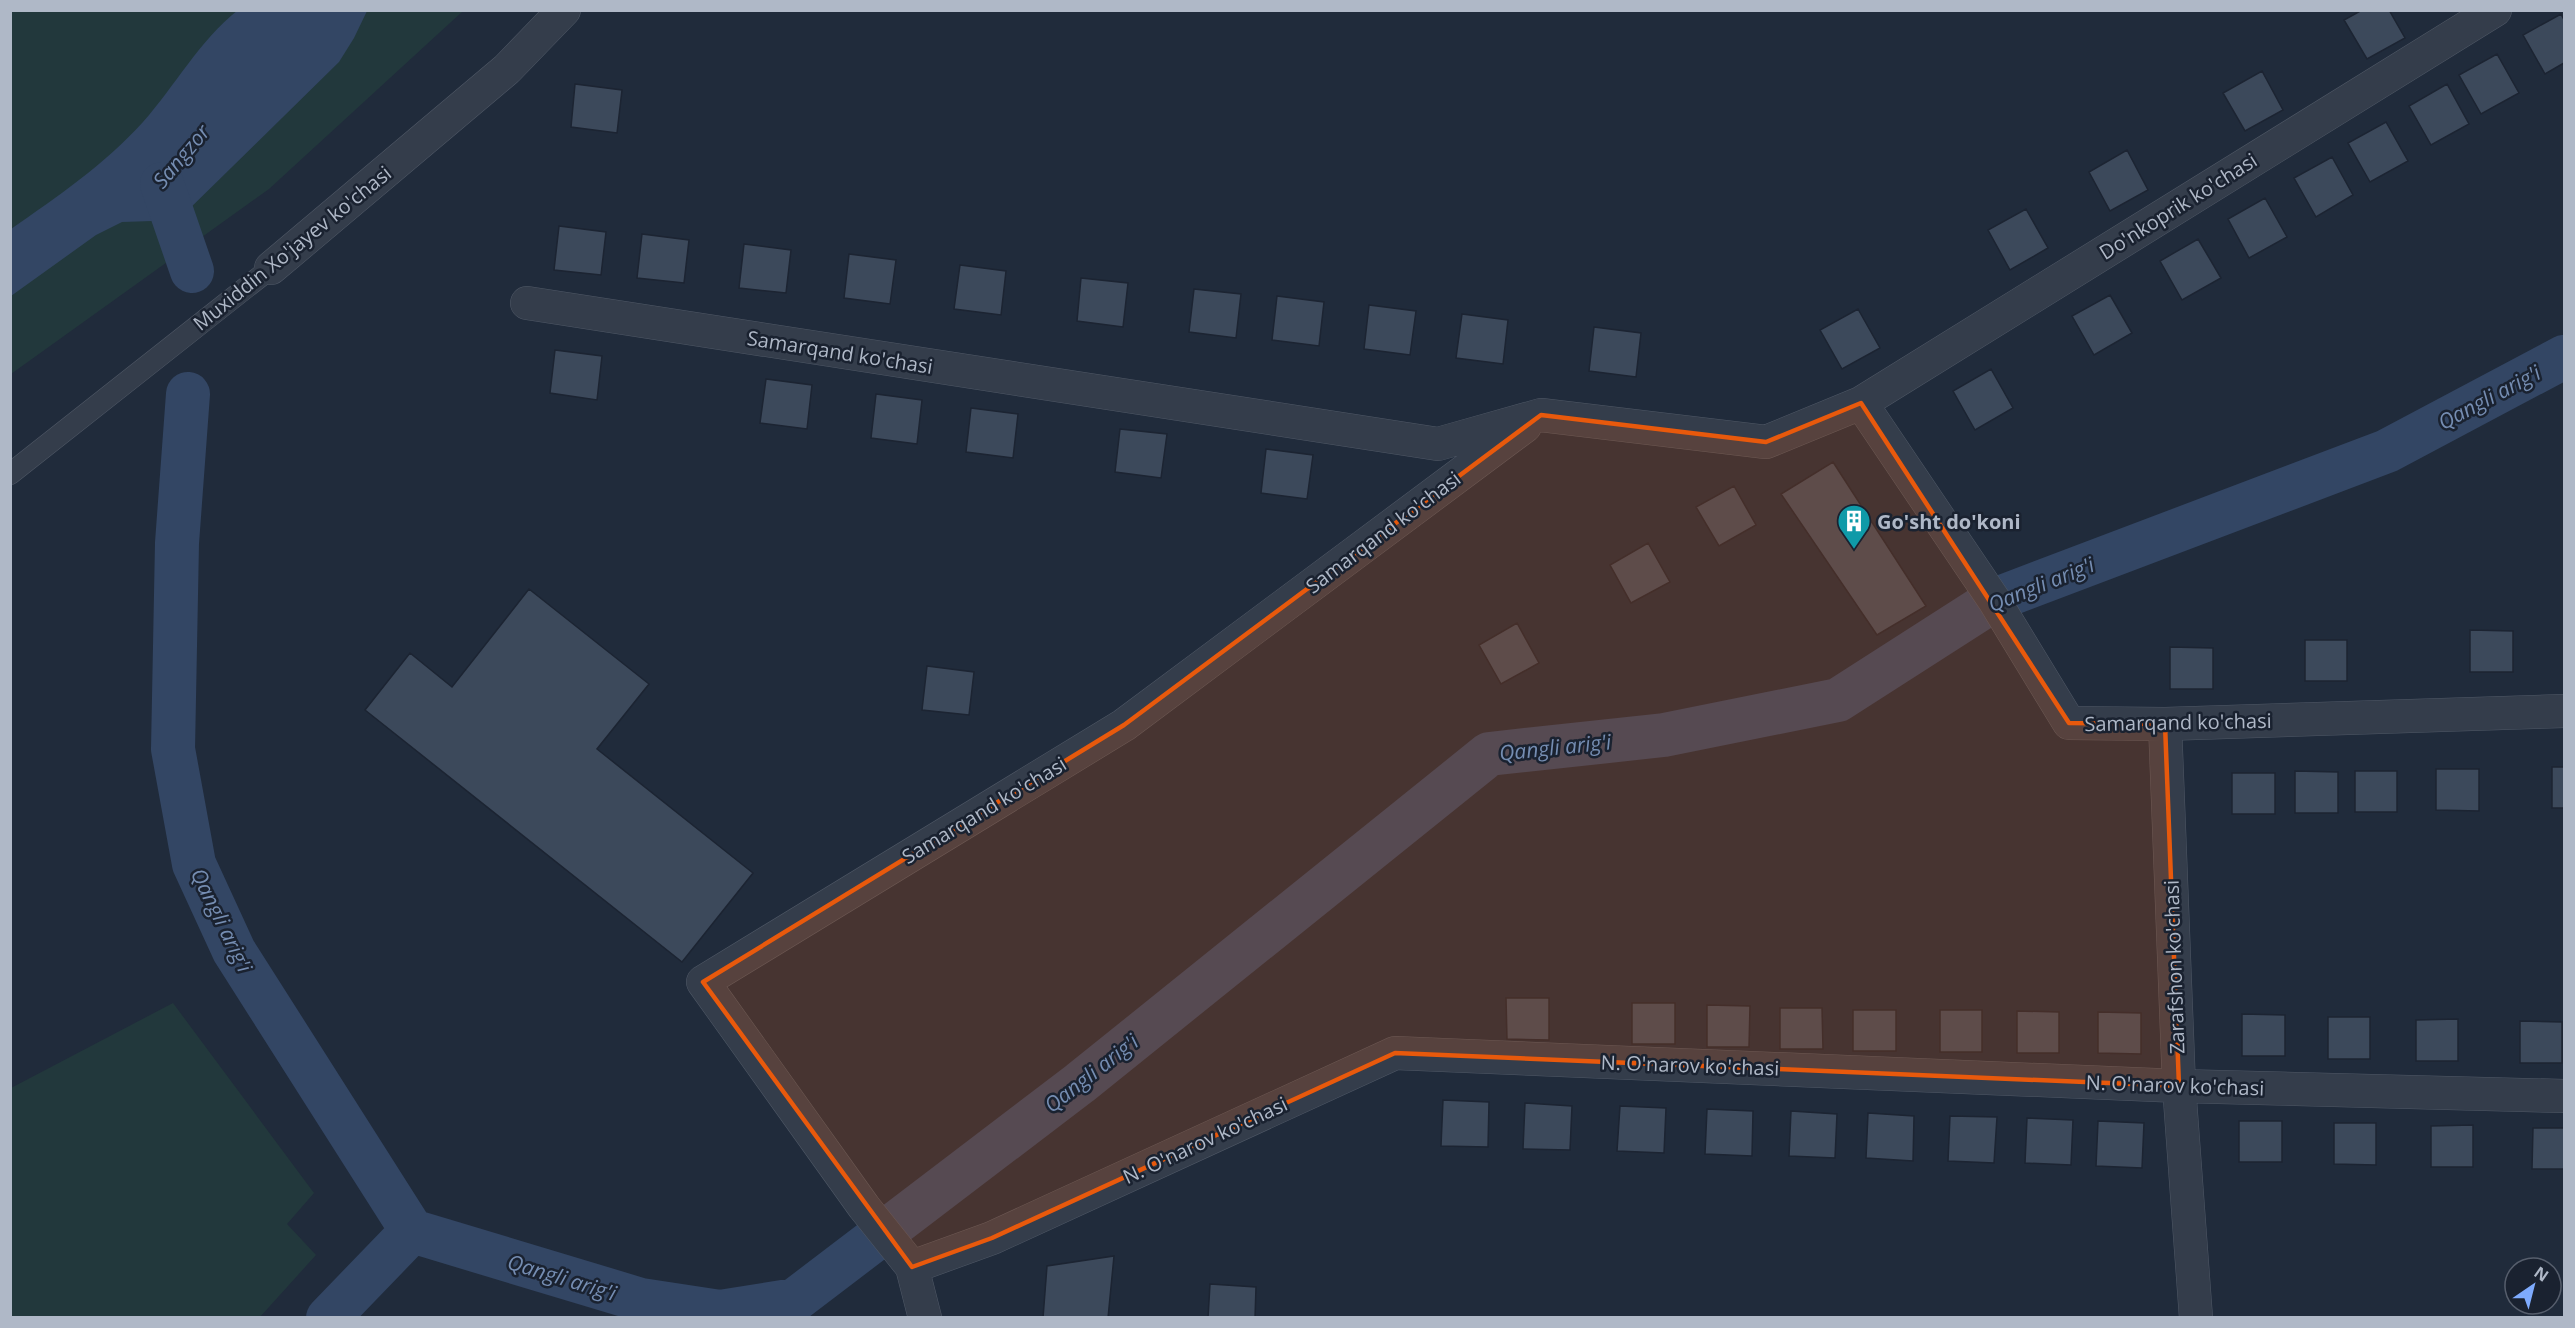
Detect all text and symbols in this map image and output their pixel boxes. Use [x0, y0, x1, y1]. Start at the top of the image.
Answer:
water label: Sangzor [146, 118, 216, 194]
street label: Do'nkoprik ko'chasi [2094, 146, 2262, 266]
street label: Muxiddin Xo'jayev ko'chasi [187, 160, 397, 336]
street label: Samarqand ko'chasi [745, 324, 935, 380]
water label: Qangli arig'i [2433, 358, 2546, 436]
street label: Samarqand ko'chasi [1300, 465, 1466, 599]
building icon: Go'sht do'koni [1836, 503, 1872, 550]
place label: Go'sht do'koni [1877, 508, 2021, 535]
water label: Qangli arig'i [1984, 550, 2099, 618]
street label: Samarqand ko'chasi [2084, 707, 2272, 737]
water label: Qangli arig'i [1498, 727, 1613, 767]
street label: Samarqand ko'chasi [897, 750, 1071, 870]
water label: Qangli arig'i [185, 863, 259, 977]
street label: Zarafshon ko'chasi [2157, 879, 2191, 1055]
water label: Qangli arig'i [1038, 1027, 1144, 1119]
street label: N. O'narov ko'chasi [1600, 1048, 1780, 1082]
street label: N. O'narov ko'chasi [2085, 1068, 2265, 1102]
street label: N. O'narov ko'chasi [1118, 1090, 1292, 1190]
water label: Qangli arig'i [504, 1247, 620, 1307]
north arrow [2503, 1256, 2563, 1316]
text: N [2530, 1261, 2553, 1286]

